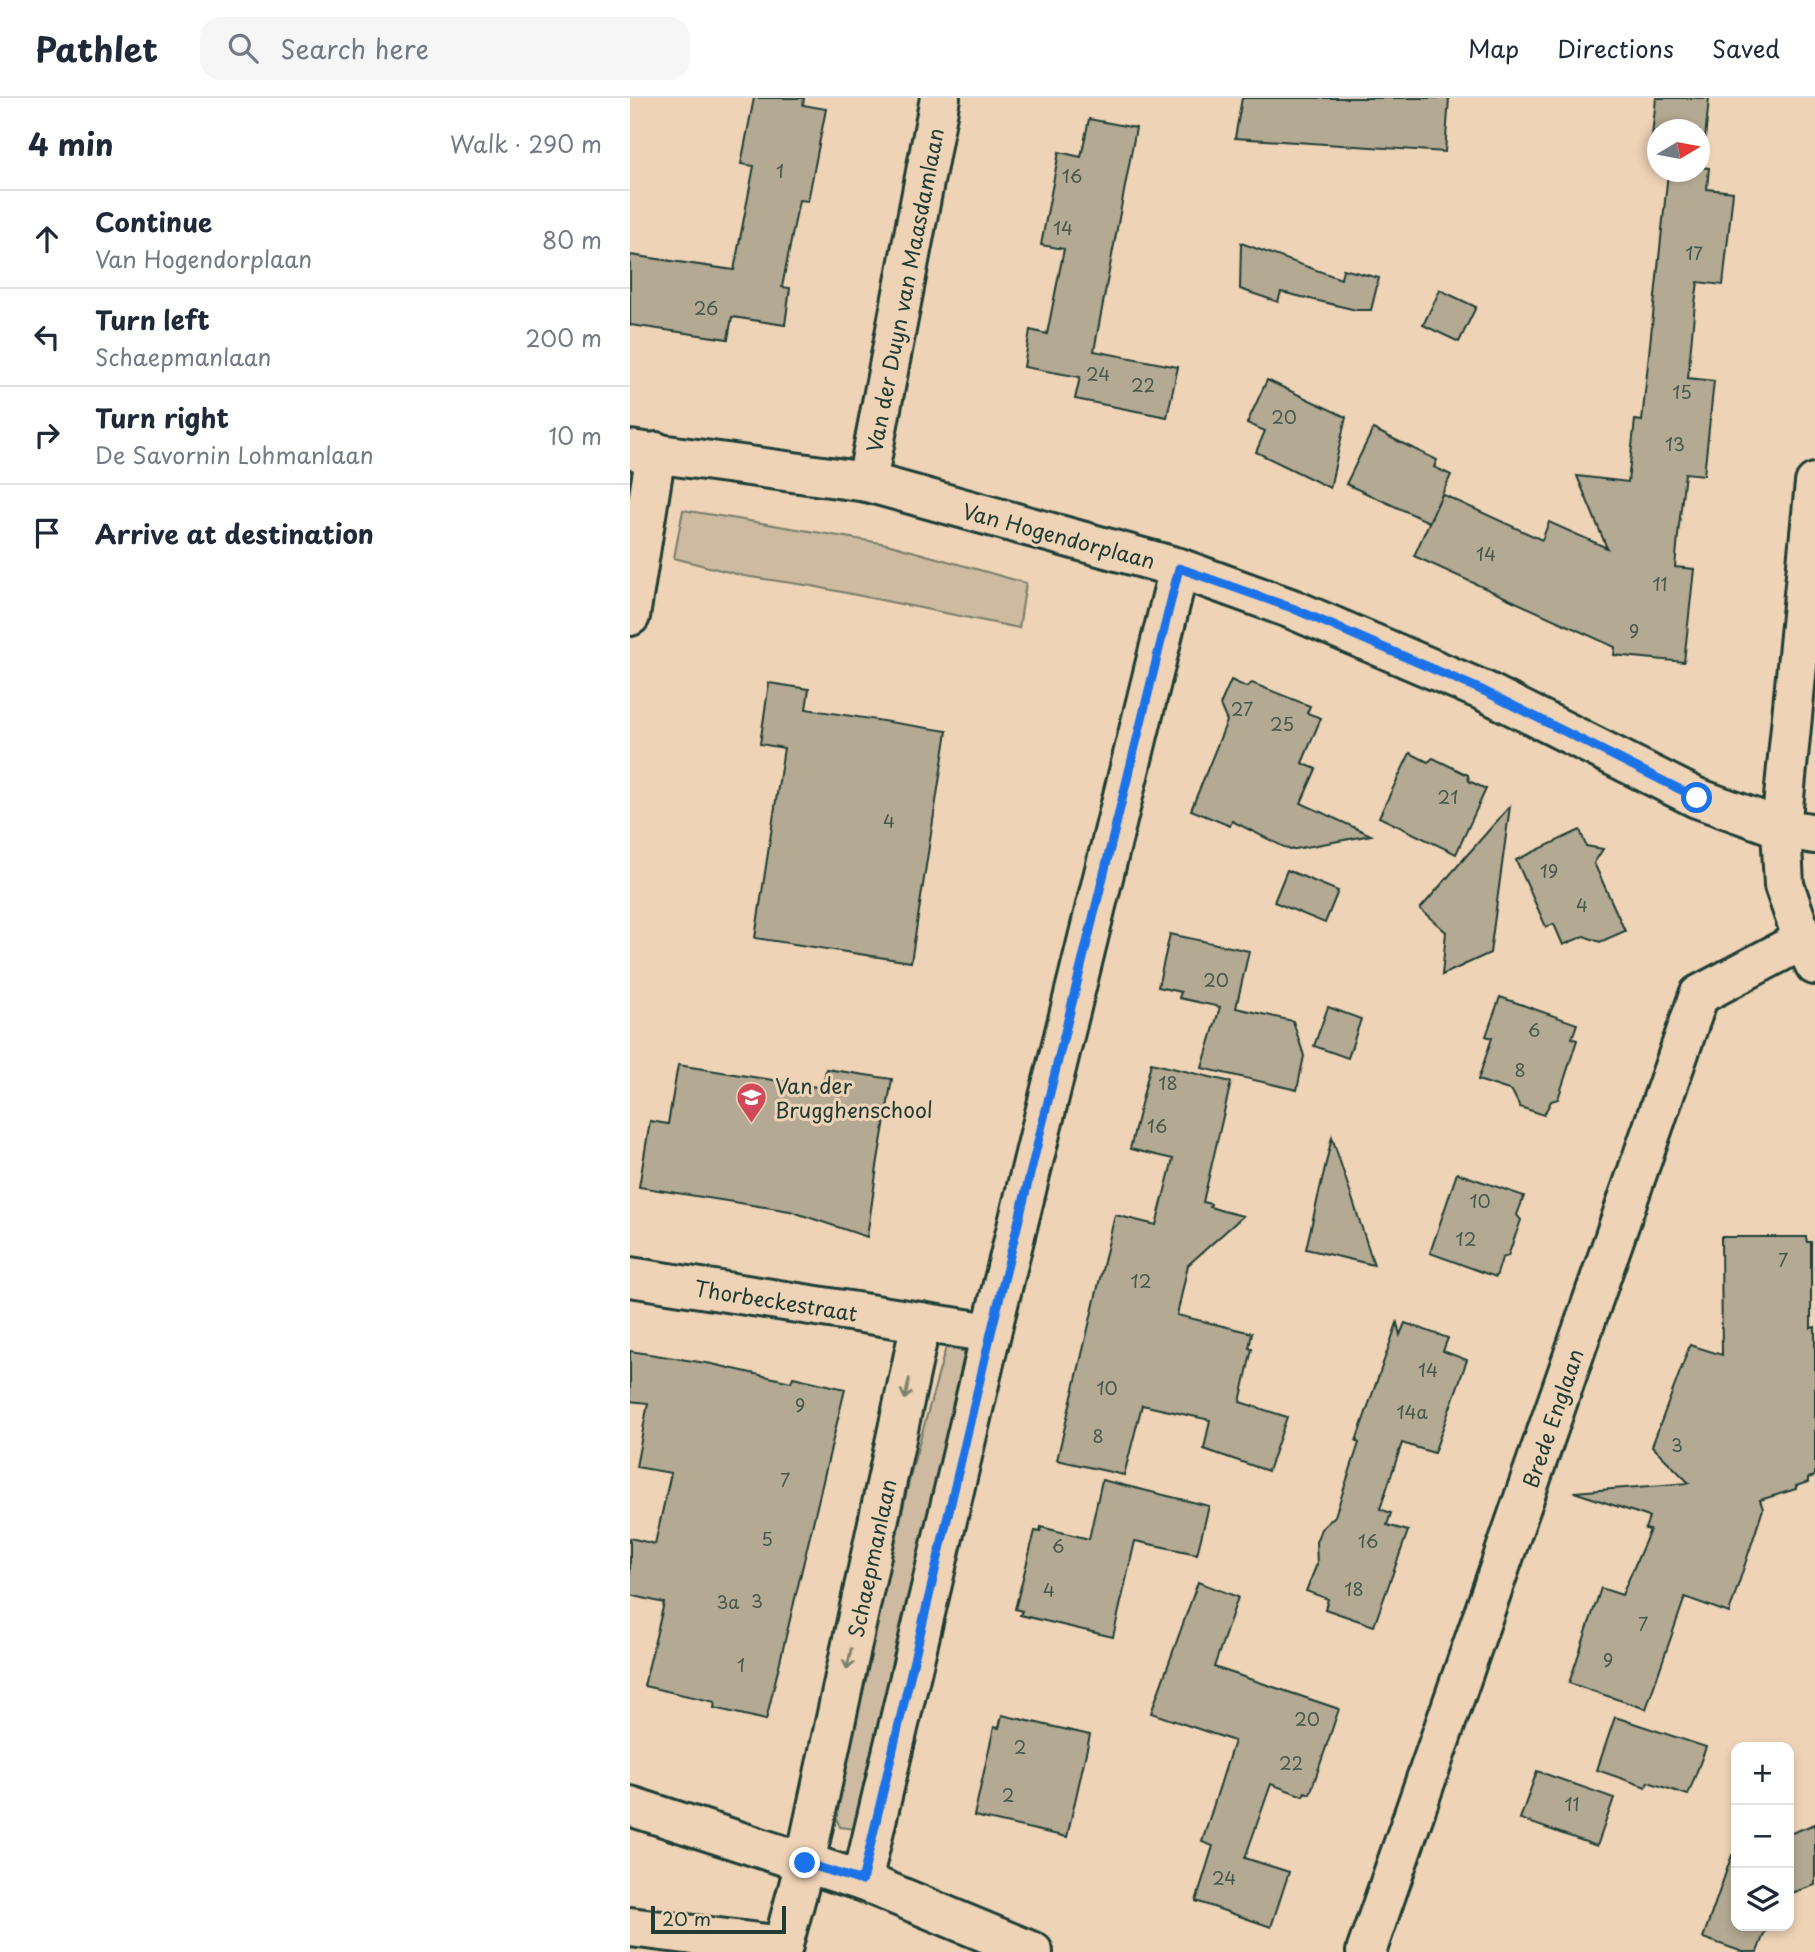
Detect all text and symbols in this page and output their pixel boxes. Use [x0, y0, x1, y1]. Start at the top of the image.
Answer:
search box [200, 17, 690, 80]
text: Pathlet [35, 23, 158, 73]
icon: search [224, 29, 262, 67]
text: Search here [280, 29, 429, 68]
text: Map [1468, 30, 1519, 66]
text: Directions [1557, 30, 1674, 66]
text: Saved [1712, 30, 1780, 66]
north arrow [1647, 119, 1710, 182]
text: 4 min [28, 121, 114, 166]
street label: Van der Duyn van Maasdamlaan [857, 125, 951, 455]
text: Walk · 290 m [450, 126, 602, 161]
house number: 1 [776, 157, 784, 184]
house number: 16 [1062, 162, 1082, 189]
text: Continue [95, 202, 212, 241]
house number: 14 [1053, 214, 1073, 241]
icon: ahead [28, 220, 66, 258]
text: 80 m [542, 222, 602, 257]
house number: 17 [1685, 239, 1703, 266]
text: Van Hogendorplaan [95, 241, 312, 276]
house number: 26 [694, 294, 718, 321]
text: Turn left [95, 300, 210, 339]
icon: left [28, 318, 66, 356]
text: 200 m [525, 320, 602, 355]
text: Schaepmanlaan [95, 339, 271, 374]
house number: 24 [1086, 360, 1110, 387]
house number: 22 [1131, 371, 1155, 398]
house number: 15 [1672, 378, 1692, 405]
text: Turn right [95, 398, 229, 437]
house number: 20 [1271, 403, 1297, 430]
icon: right [28, 416, 66, 454]
text: 10 m [548, 418, 602, 453]
house number: 13 [1665, 430, 1685, 457]
text: De Savornin Lohmanlaan [95, 437, 373, 472]
street label: Van Hogendorplaan [959, 494, 1159, 576]
icon: arrive [28, 514, 66, 552]
text: Arrive at destination [95, 514, 374, 553]
house number: 14 [1476, 540, 1496, 567]
house number: 11 [1652, 570, 1668, 597]
house number: 9 [1629, 617, 1639, 644]
house number: 27 [1231, 695, 1253, 722]
house number: 25 [1270, 710, 1294, 737]
route start [1681, 782, 1712, 813]
house number: 21 [1438, 783, 1458, 810]
house number: 4 [883, 807, 895, 834]
house number: 19 [1540, 857, 1558, 884]
house number: 4 [1576, 891, 1588, 918]
house number: 20 [1203, 966, 1229, 993]
house number: 6 [1528, 1016, 1540, 1043]
house number: 8 [1514, 1056, 1526, 1083]
place label: Van der Brugghenschool [775, 1069, 933, 1125]
house number: 18 [1158, 1069, 1178, 1096]
school or university icon: Van der Brugghenschool [735, 1080, 769, 1124]
house number: 16 [1147, 1112, 1167, 1139]
house number: 10 [1469, 1187, 1491, 1214]
house number: 12 [1456, 1225, 1476, 1252]
house number: 7 [1778, 1246, 1788, 1273]
house number: 12 [1131, 1267, 1151, 1294]
street label: Thorbeckestraat [692, 1271, 860, 1329]
street label: Brede Englaan [1513, 1344, 1591, 1492]
house number: 14 [1418, 1356, 1438, 1383]
house number: 10 [1096, 1374, 1118, 1401]
one-way arrow [900, 1377, 913, 1400]
house number: 9 [795, 1391, 805, 1418]
house number: 14a [1396, 1398, 1428, 1425]
house number: 8 [1092, 1422, 1104, 1449]
house number: 3 [1671, 1431, 1683, 1458]
house number: 7 [780, 1466, 790, 1493]
street label: Schaepmanlaan [839, 1476, 903, 1640]
house number: 5 [761, 1525, 773, 1552]
house number: 16 [1358, 1527, 1378, 1554]
house number: 6 [1052, 1532, 1064, 1559]
house number: 18 [1344, 1575, 1364, 1602]
house number: 4 [1043, 1576, 1055, 1603]
house number: 3 [751, 1587, 763, 1614]
house number: 3a [716, 1588, 740, 1615]
house number: 7 [1638, 1610, 1648, 1637]
house number: 9 [1603, 1646, 1613, 1673]
one-way arrow [841, 1647, 855, 1670]
house number: 1 [737, 1651, 745, 1678]
house number: 20 [1294, 1705, 1320, 1732]
house number: 2 [1014, 1733, 1026, 1760]
map controls [1731, 1742, 1794, 1931]
button: + [1731, 1742, 1794, 1805]
house number: 22 [1279, 1749, 1303, 1776]
house number: 2 [1002, 1781, 1014, 1808]
house number: 11 [1564, 1790, 1580, 1817]
button: − [1731, 1805, 1794, 1868]
route end [789, 1847, 820, 1878]
house number: 24 [1212, 1864, 1236, 1891]
button: layers [1731, 1868, 1794, 1931]
scale bar [651, 1903, 786, 1935]
text: 20 m [662, 1904, 711, 1932]

